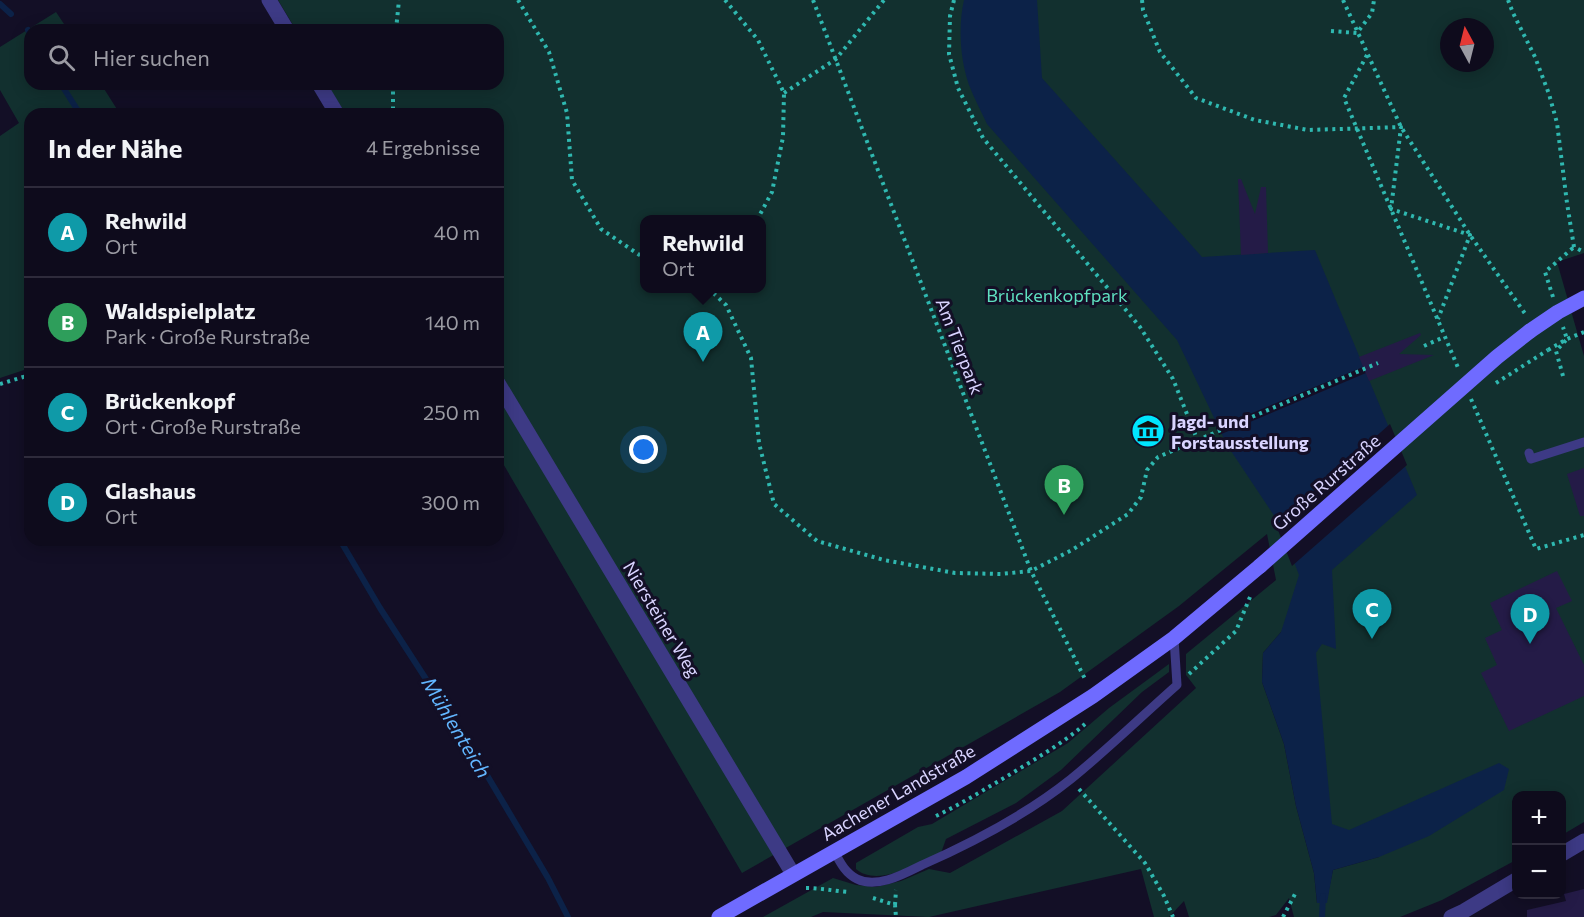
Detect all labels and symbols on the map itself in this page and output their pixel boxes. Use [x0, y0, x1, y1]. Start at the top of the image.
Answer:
north arrow [1440, 18, 1494, 72]
park label: Brückenkopfpark [986, 284, 1128, 306]
street label: Am Tierpark [932, 295, 989, 398]
pin: A [684, 312, 722, 362]
place label: Jagd- und Forstausstellung [1171, 410, 1309, 453]
museum icon: Jagd- und Forstausstellung [1130, 413, 1166, 449]
street label: Große Rurstraße [1268, 429, 1384, 535]
your location [629, 435, 658, 464]
pin: B [1044, 466, 1084, 515]
street label: Niersteiner Weg [619, 557, 705, 681]
pin: C [1352, 590, 1392, 639]
pin: D [1510, 594, 1550, 644]
water label: Mühlenteich [417, 672, 497, 782]
street label: Aachener Landstraße [817, 739, 979, 845]

